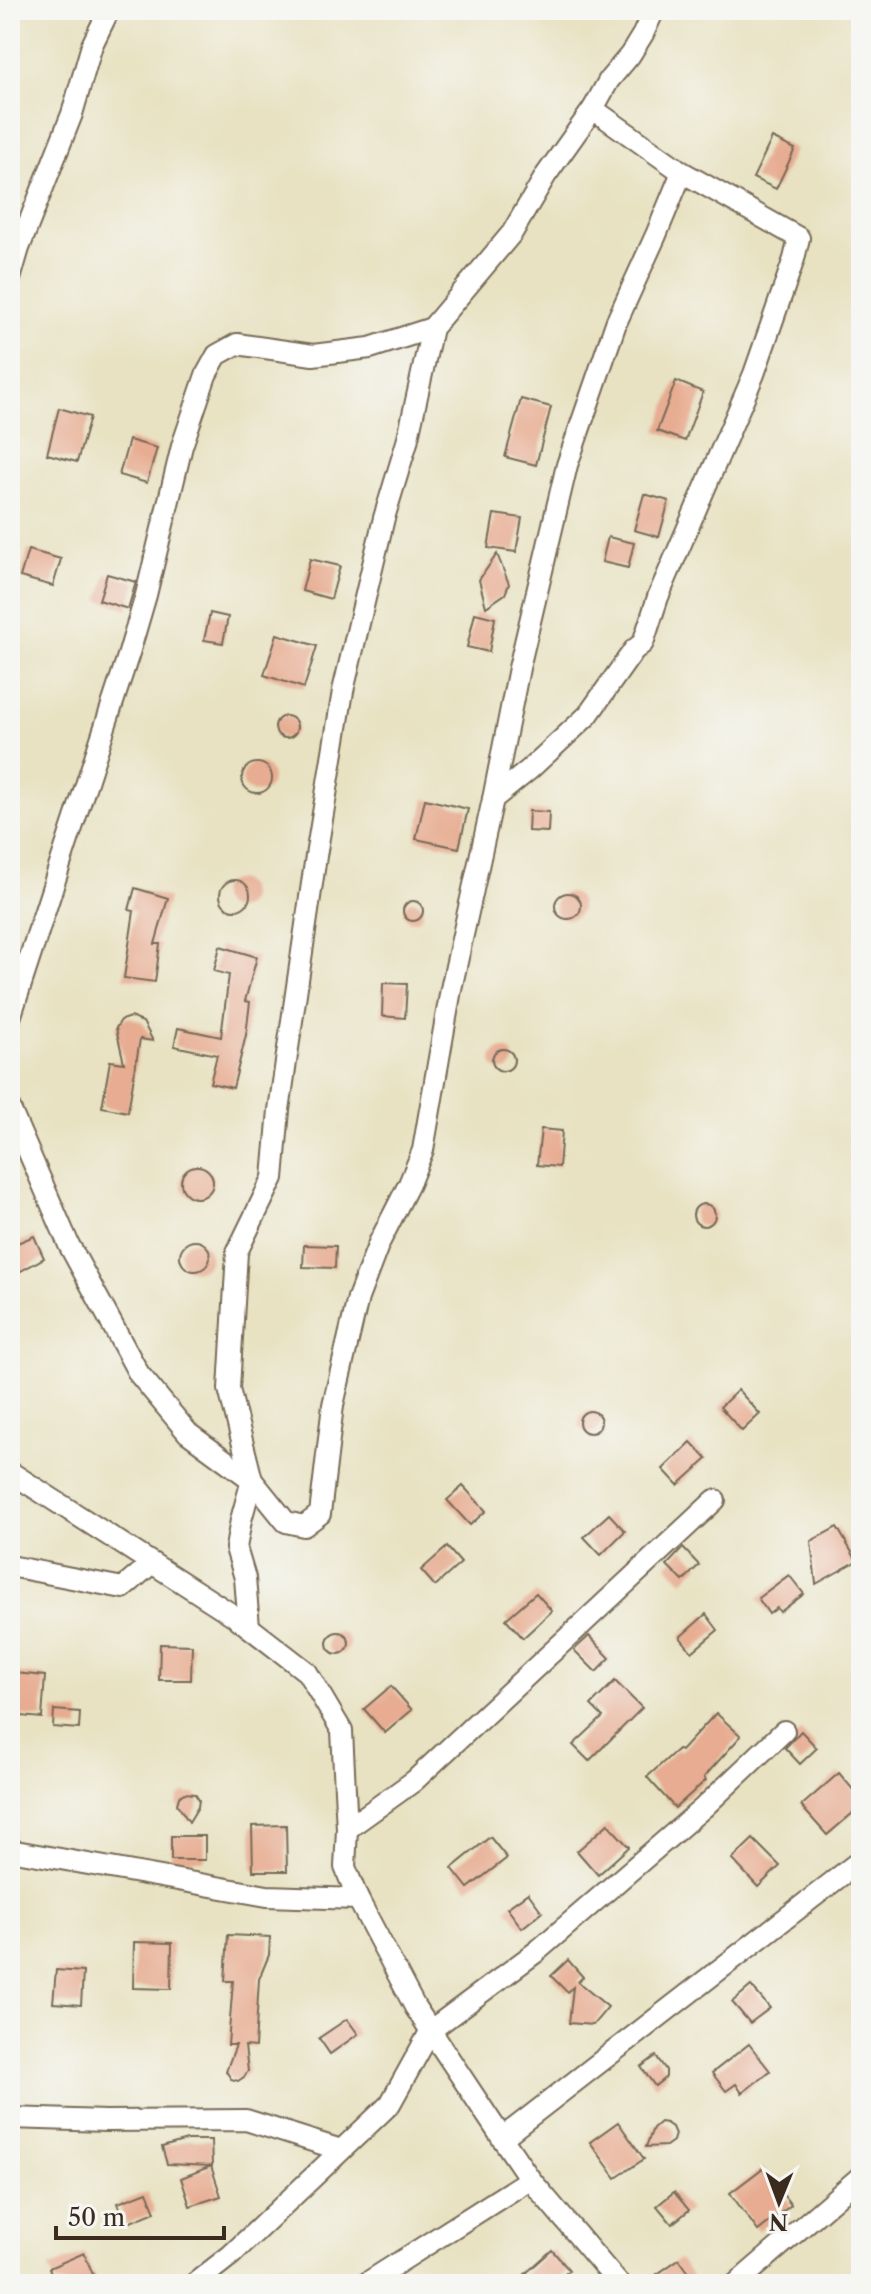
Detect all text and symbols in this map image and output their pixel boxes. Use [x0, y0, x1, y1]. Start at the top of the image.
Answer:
north arrow [739, 2162, 819, 2242]
scale bar [56, 2190, 224, 2240]
text: 50 m [68, 2203, 125, 2232]
text: N [769, 2208, 788, 2235]

